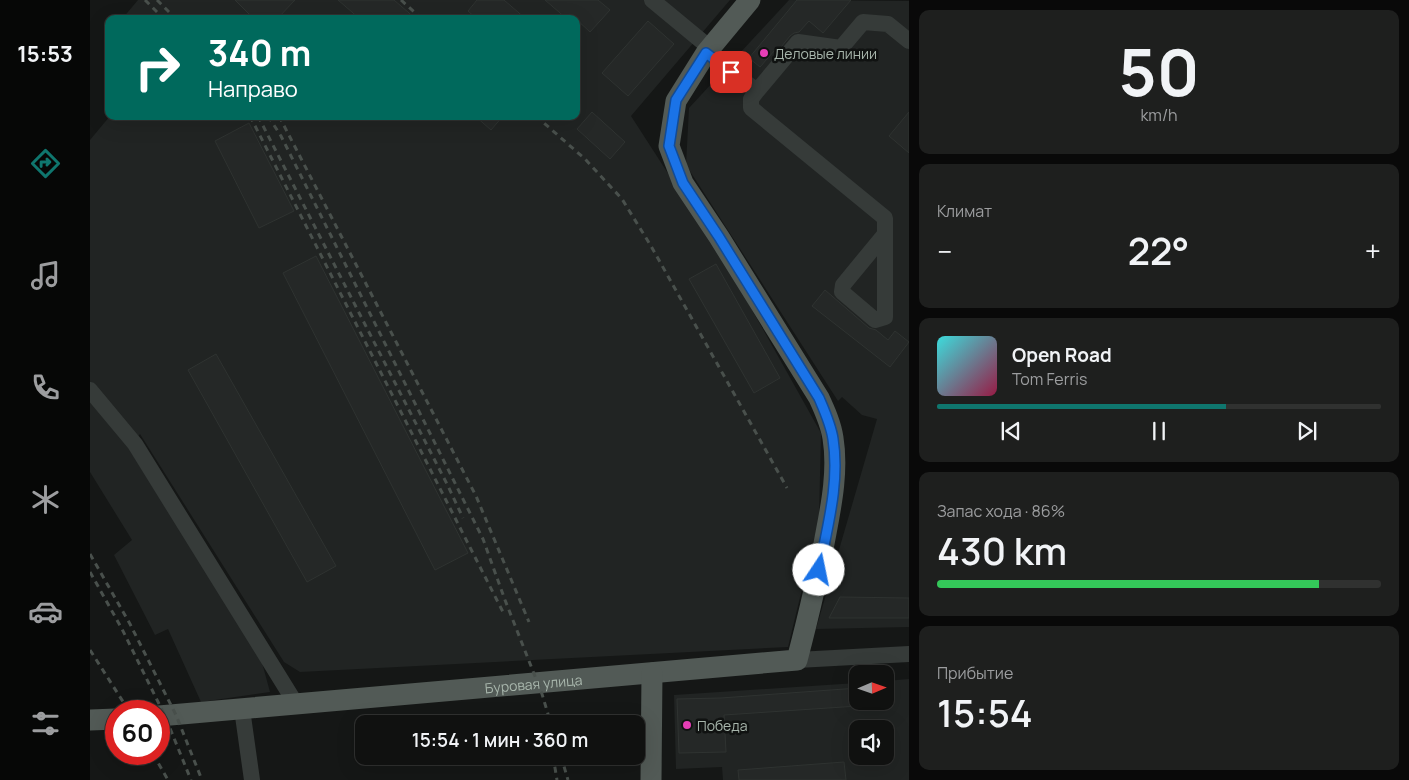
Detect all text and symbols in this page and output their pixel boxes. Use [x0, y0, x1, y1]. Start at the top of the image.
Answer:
text: 50 [1119, 27, 1199, 116]
text: 340 m [208, 29, 311, 77]
icon: right [125, 35, 190, 100]
text: 15:53 [17, 39, 73, 69]
place label: Деловые линии [774, 44, 877, 63]
marker: Деловые линии [758, 47, 770, 59]
pin [710, 51, 752, 93]
icon: arrive [717, 58, 745, 86]
text: Направо [208, 74, 298, 104]
text: km/h [1140, 104, 1178, 126]
icon: directions [28, 146, 63, 181]
text: Климат [937, 200, 992, 222]
text: 22° [1128, 224, 1189, 276]
text: − [937, 232, 952, 270]
text: + [1365, 232, 1381, 270]
icon: music [28, 258, 63, 293]
text: Open Road [1012, 342, 1112, 368]
text: Tom Ferris [1012, 368, 1087, 390]
icon: phone [28, 370, 63, 405]
icon: previous [997, 417, 1025, 445]
icon: pause [1145, 417, 1173, 445]
icon: next [1293, 417, 1321, 445]
icon: climate [28, 482, 63, 517]
text: Запас хода · 86% [937, 500, 1065, 522]
text: 430 km [937, 524, 1067, 576]
position arrow [792, 543, 844, 595]
icon: car [28, 594, 63, 629]
text: Прибытие [937, 662, 1013, 684]
north arrow [849, 665, 894, 710]
map controls [849, 665, 894, 765]
street label: Буровая улица [484, 669, 583, 697]
text: 15:54 [937, 686, 1033, 738]
speed limit sign: 60 [105, 700, 170, 765]
icon: filters [28, 706, 63, 741]
place label: Победа [697, 716, 747, 735]
marker: Победа [681, 719, 693, 731]
button: sound [849, 720, 894, 765]
text: 15:54 · 1 мин · 360 m [412, 727, 588, 753]

